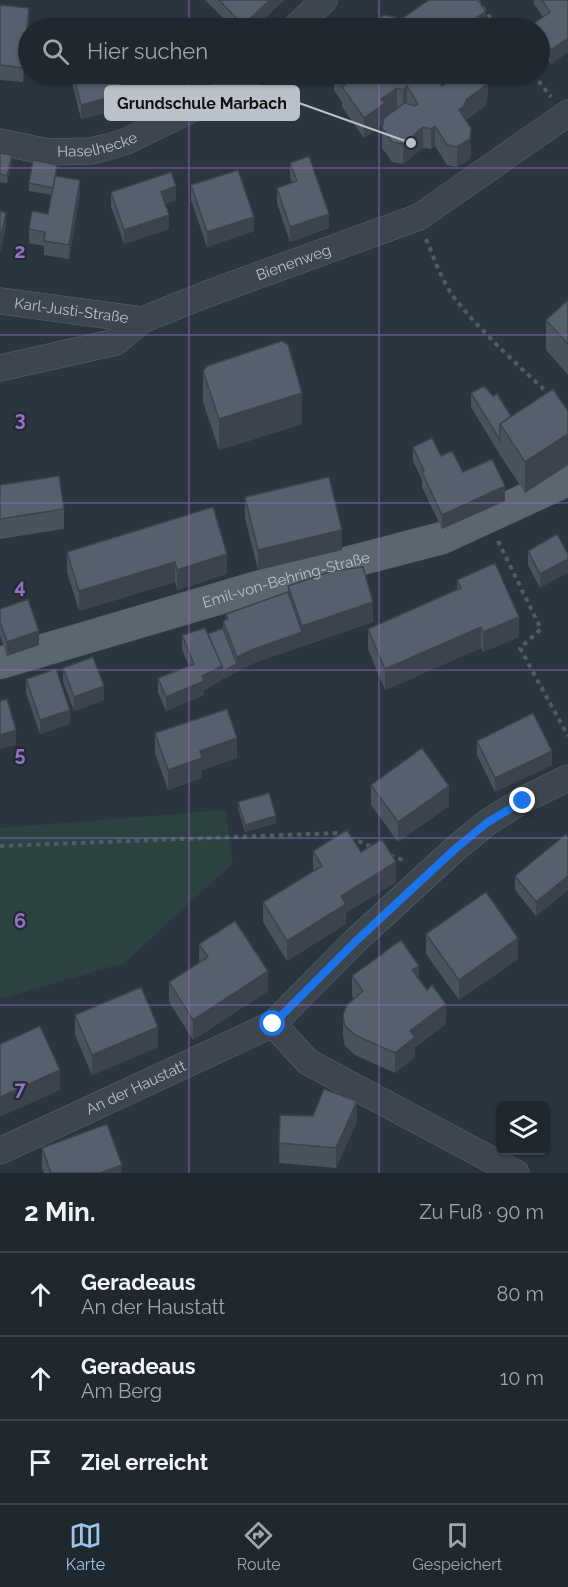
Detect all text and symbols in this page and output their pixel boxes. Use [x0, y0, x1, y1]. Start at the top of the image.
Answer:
search box [18, 18, 550, 84]
icon: search [39, 35, 72, 68]
text: Hier suchen [87, 38, 208, 64]
callout: Grundschule Marbach [105, 86, 299, 120]
text: Grundschule Marbach [117, 94, 287, 113]
street label: Haselhecke [57, 128, 140, 161]
text: 2 [14, 239, 26, 263]
street label: Bienenweg [254, 241, 333, 284]
street label: Karl-Justi-Straße [13, 294, 130, 327]
text: 3 [14, 407, 26, 431]
street label: Emil-von-Behring-Straße [200, 548, 372, 612]
text: 4 [14, 574, 26, 598]
text: 5 [14, 742, 26, 766]
route end [509, 787, 535, 813]
text: 6 [14, 909, 26, 933]
route start [259, 1010, 285, 1036]
street label: An der Haustatt [83, 1057, 189, 1119]
text: 7 [14, 1077, 26, 1101]
map controls [496, 1101, 550, 1155]
button: layers [496, 1101, 550, 1155]
text: 2 Min. [24, 1197, 96, 1227]
text: Zu Fuß · 90 m [419, 1200, 544, 1224]
text: Geradeaus [81, 1269, 196, 1295]
icon: ahead [24, 1278, 57, 1311]
text: 80 m [496, 1282, 544, 1306]
text: An der Haustatt [81, 1295, 225, 1319]
text: Geradeaus [81, 1353, 196, 1379]
icon: ahead [24, 1362, 57, 1395]
text: 10 m [500, 1366, 544, 1390]
text: Am Berg [81, 1379, 162, 1403]
icon: arrive [24, 1446, 57, 1479]
text: Ziel erreicht [81, 1449, 208, 1475]
tab: Karte [66, 1519, 105, 1574]
tab: Route [237, 1519, 281, 1574]
tab: Gespeichert [412, 1519, 502, 1574]

